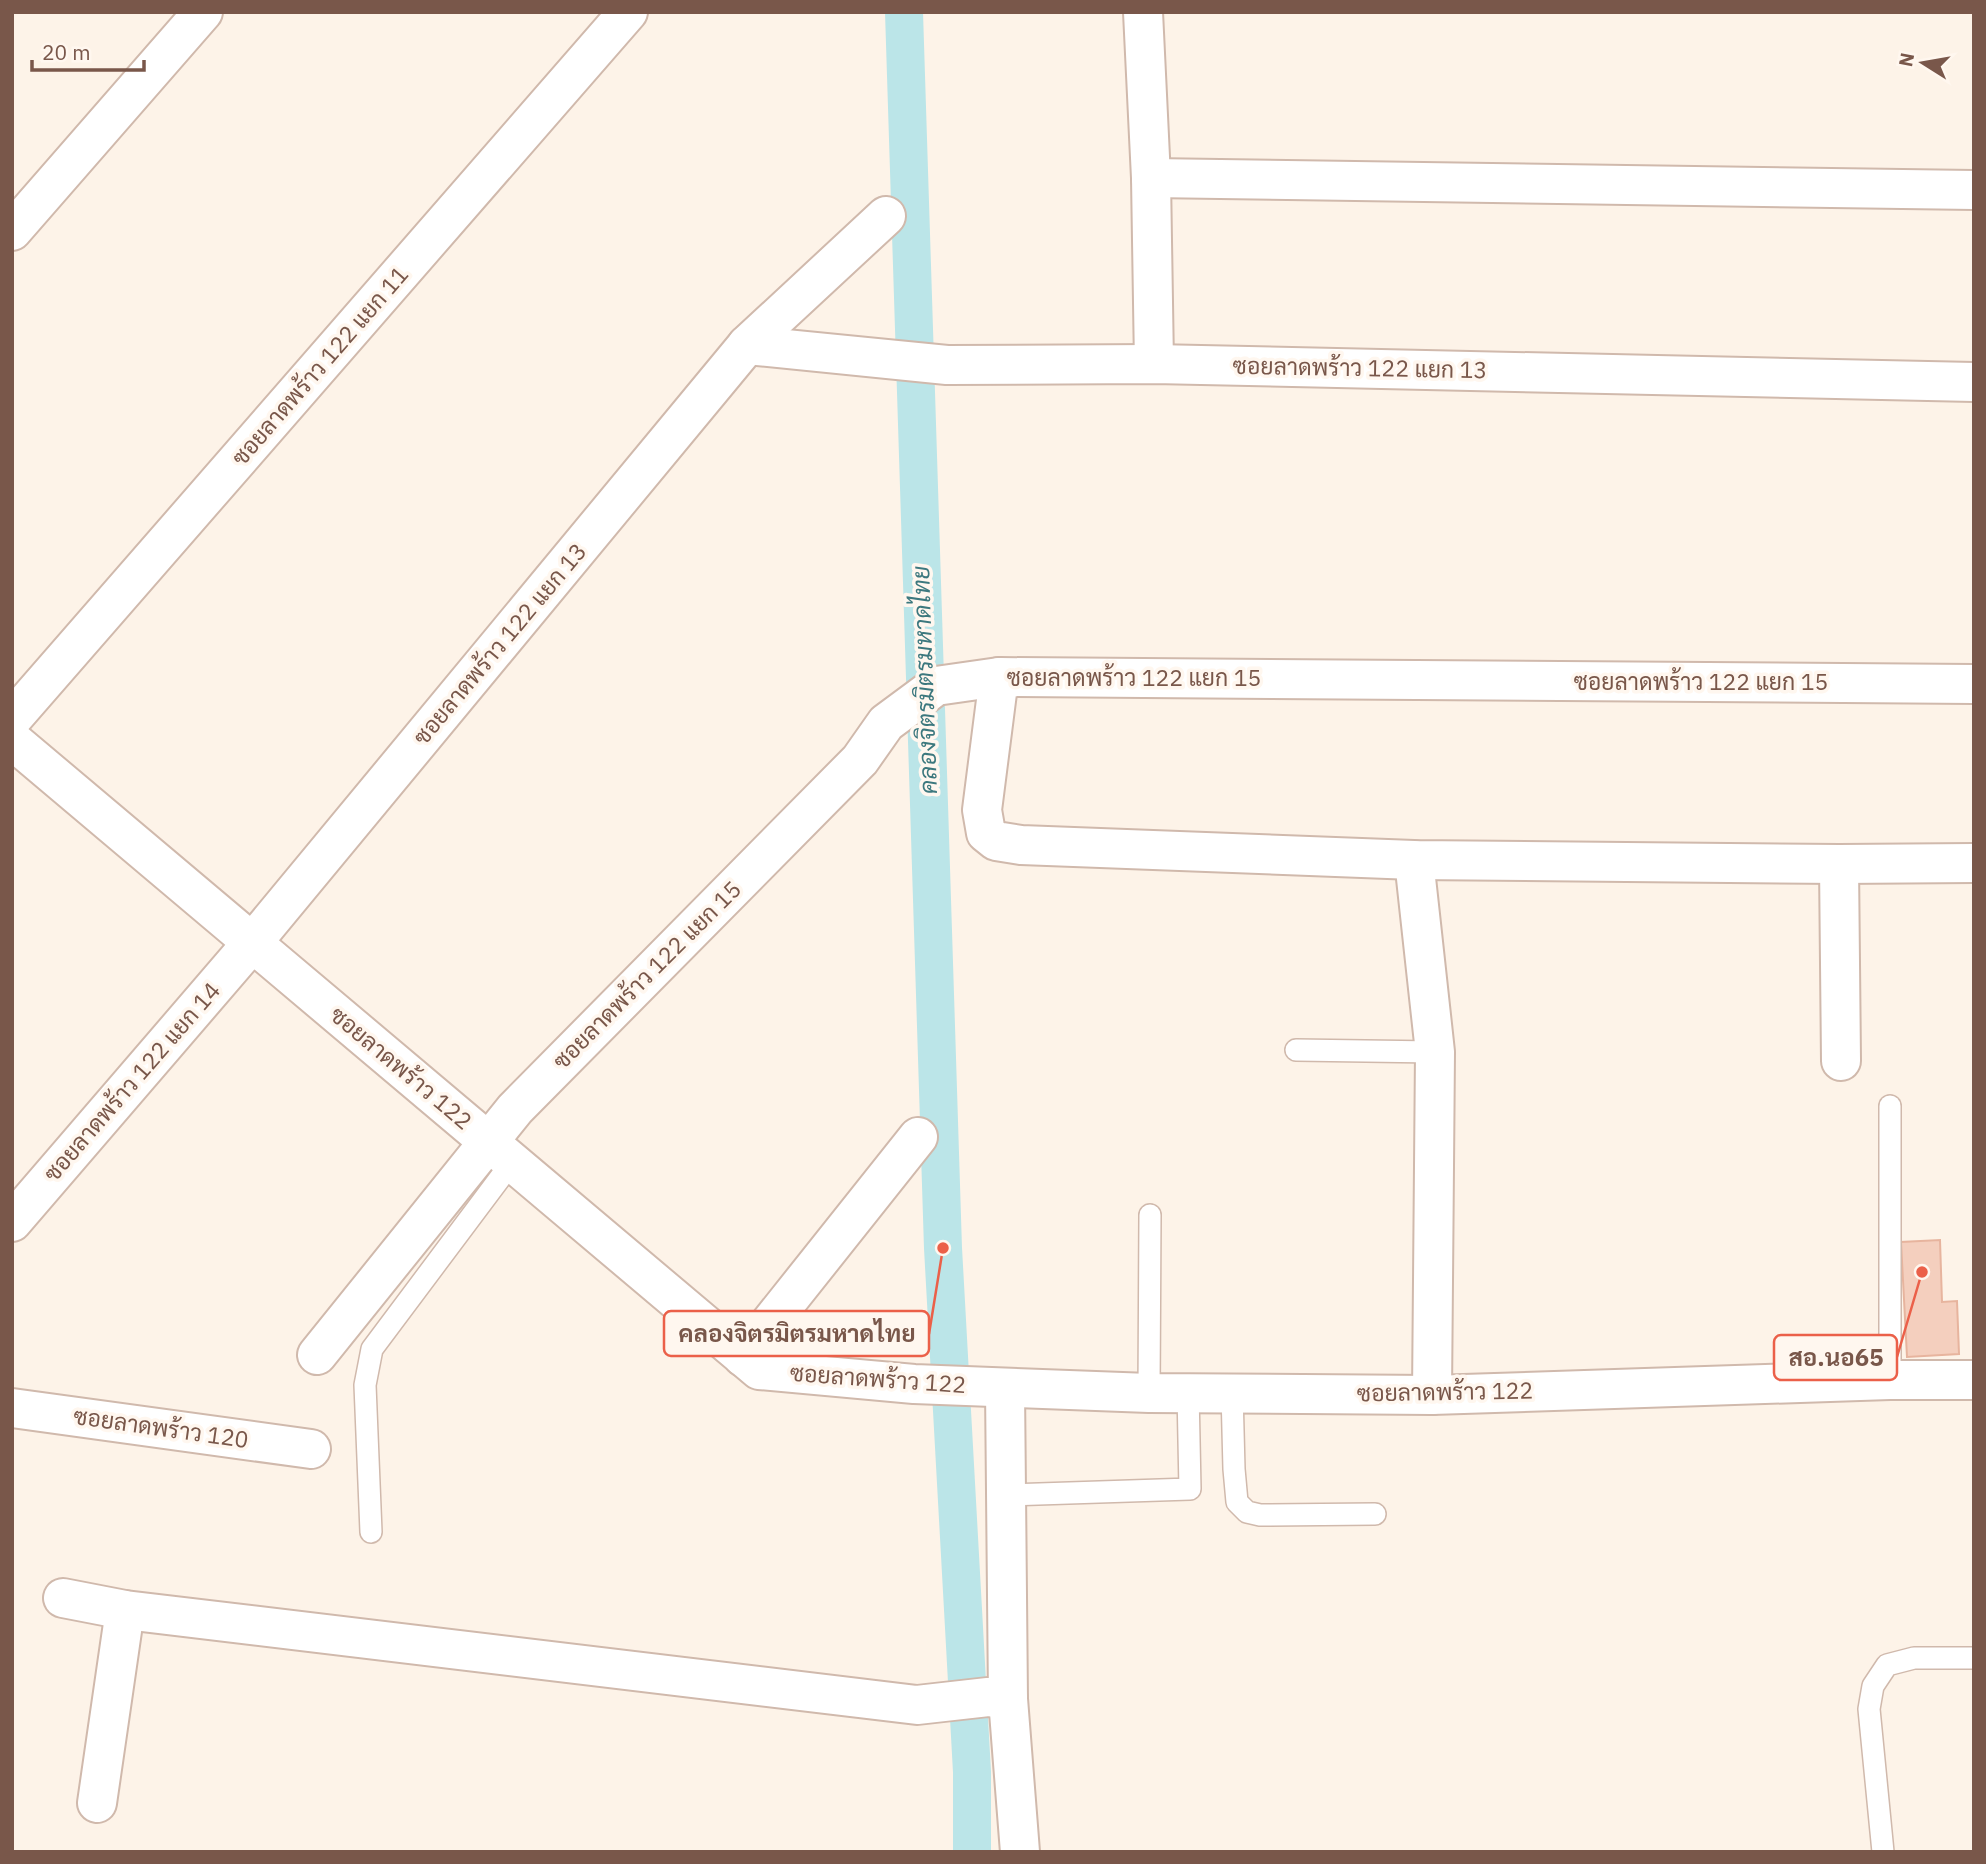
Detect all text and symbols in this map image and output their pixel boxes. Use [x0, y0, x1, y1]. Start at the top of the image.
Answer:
scale bar [32, 28, 144, 72]
north arrow [1888, 28, 1958, 98]
text: 20 m [42, 38, 91, 66]
text: N [1893, 51, 1919, 69]
street label: ซอยลาดพร้าว 122 แยก 11 [224, 259, 414, 471]
street label: ซอยลาดพร้าว 122 แยก 13 [1232, 350, 1488, 384]
street label: ซอยลาดพร้าว 122 แยก 13 [406, 536, 593, 751]
water label: คลองจิตรมิตรมหาดไทย [904, 565, 944, 795]
street label: ซอยลาดพร้าว 122 แยก 15 [1007, 662, 1261, 692]
street label: ซอยลาดพร้าว 122 แยก 15 [1574, 666, 1828, 696]
street label: ซอยลาดพร้าว 122 แยก 15 [546, 874, 747, 1075]
street label: ซอยลาดพร้าว 122 แยก 14 [36, 975, 226, 1187]
street label: ซอยลาดพร้าว 122 [324, 999, 479, 1135]
callout: คลองจิตรมิตรมหาดไทย [664, 1311, 929, 1356]
text: คลองจิตรมิตรมหาดไทย [679, 1317, 915, 1349]
callout: สอ.นอ65 [1774, 1335, 1897, 1380]
text: สอ.นอ65 [1788, 1341, 1884, 1373]
street label: ซอยลาดพร้าว 122 [789, 1357, 967, 1399]
street label: ซอยลาดพร้าว 122 [1357, 1374, 1533, 1408]
street label: ซอยลาดพร้าว 120 [72, 1400, 251, 1454]

